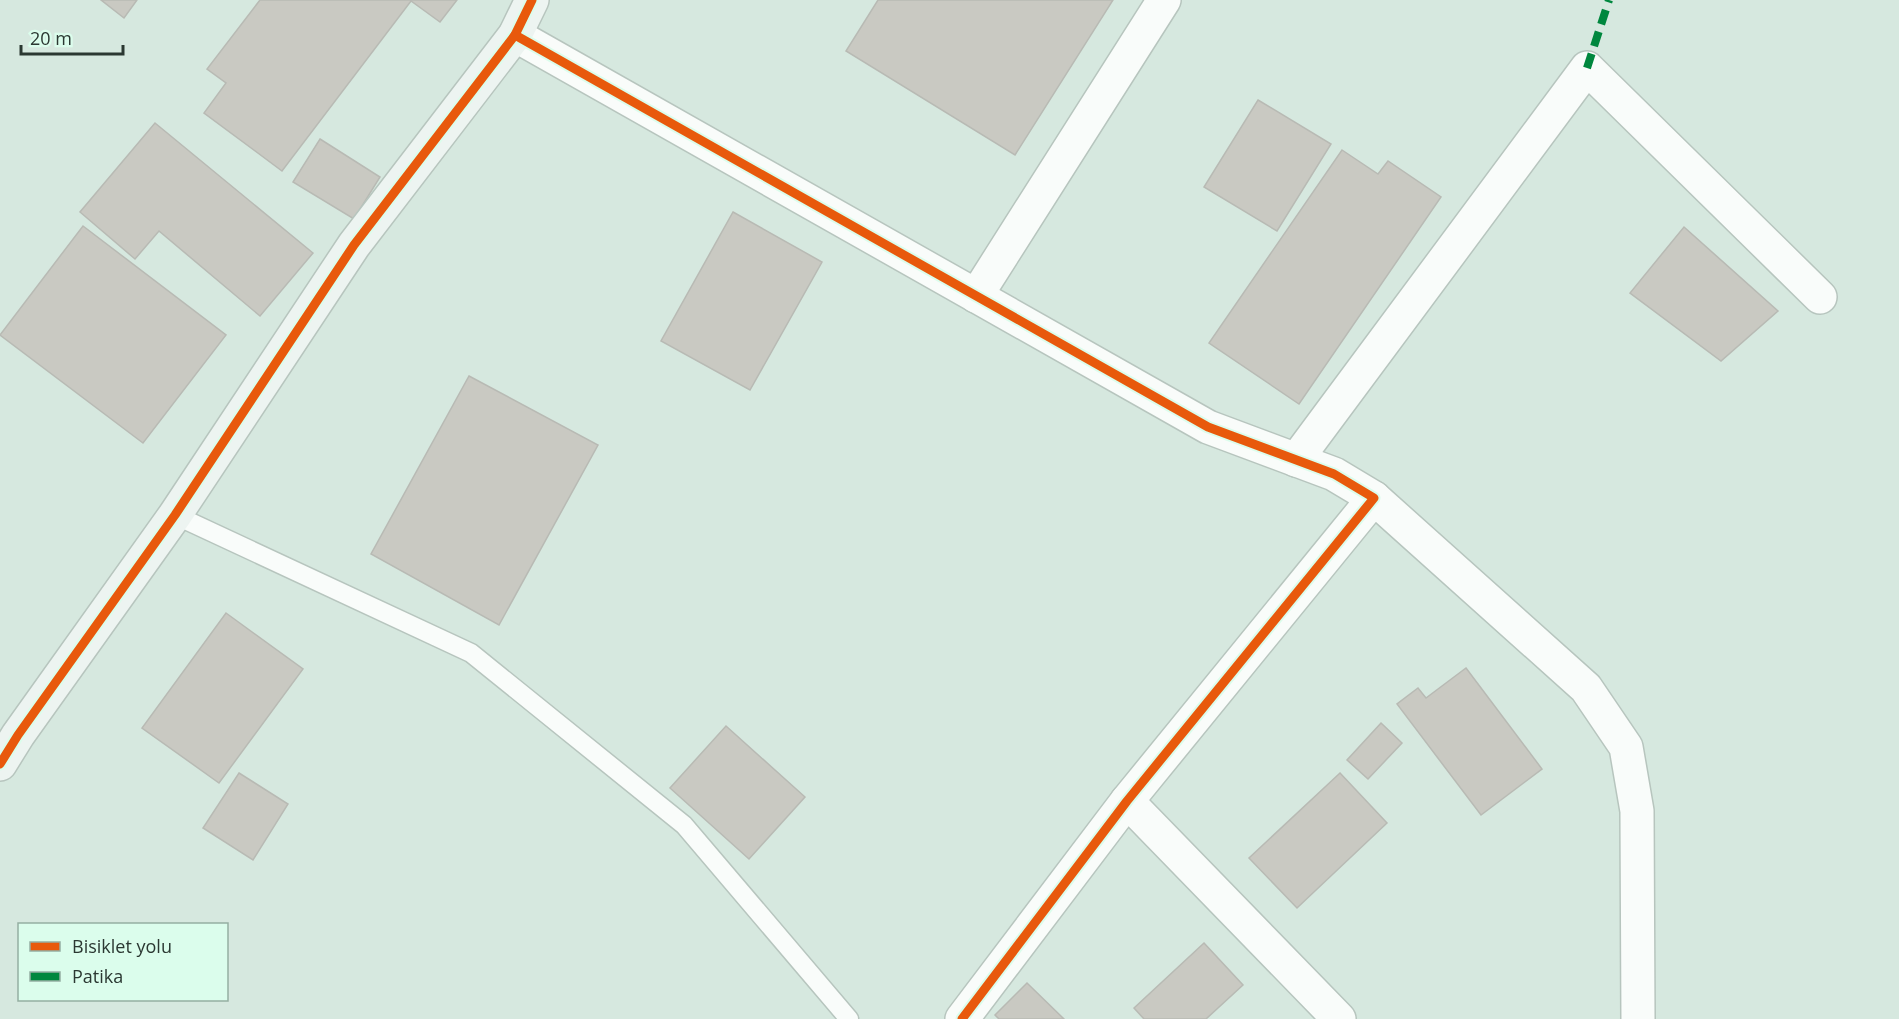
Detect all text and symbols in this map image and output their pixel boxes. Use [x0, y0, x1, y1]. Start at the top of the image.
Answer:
scale bar [21, 18, 123, 56]
text: 20 m [30, 26, 72, 50]
legend [18, 923, 228, 1001]
text: Bisiklet yolu [72, 934, 172, 958]
text: Patika [72, 964, 123, 988]

